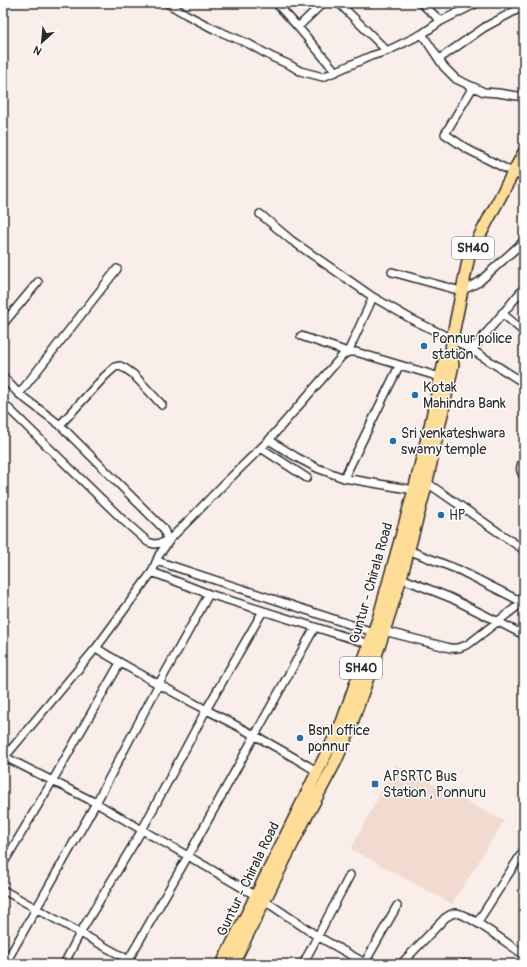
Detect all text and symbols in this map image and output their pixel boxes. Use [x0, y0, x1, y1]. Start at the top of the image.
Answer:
north arrow [22, 22, 62, 62]
text: N [31, 43, 44, 58]
road number: SH40 [452, 237, 494, 259]
place label: Ponnur police station [432, 330, 512, 363]
marker: Ponnur police station [419, 341, 429, 351]
place label: Kotak Mahindra Bank [423, 379, 506, 412]
marker: Kotak Mahindra Bank [410, 390, 420, 400]
place label: Sri venkateshwara swamy temple [401, 425, 505, 458]
marker: Sri venkateshwara swamy temple [388, 436, 398, 446]
place label: HP [449, 507, 466, 524]
marker: HP [436, 510, 446, 520]
street label: Guntur - Chirala Road [346, 520, 396, 645]
road number: SH40 [340, 657, 382, 679]
place label: Bsnl office ponnur [308, 722, 370, 755]
marker: Bsnl office ponnur [295, 733, 305, 743]
place label: APSRTC Bus Station , Ponnuru [383, 768, 486, 801]
marker: APSRTC Bus Station , Ponnuru [370, 779, 380, 789]
street label: Guntur - Chirala Road [213, 819, 283, 939]

